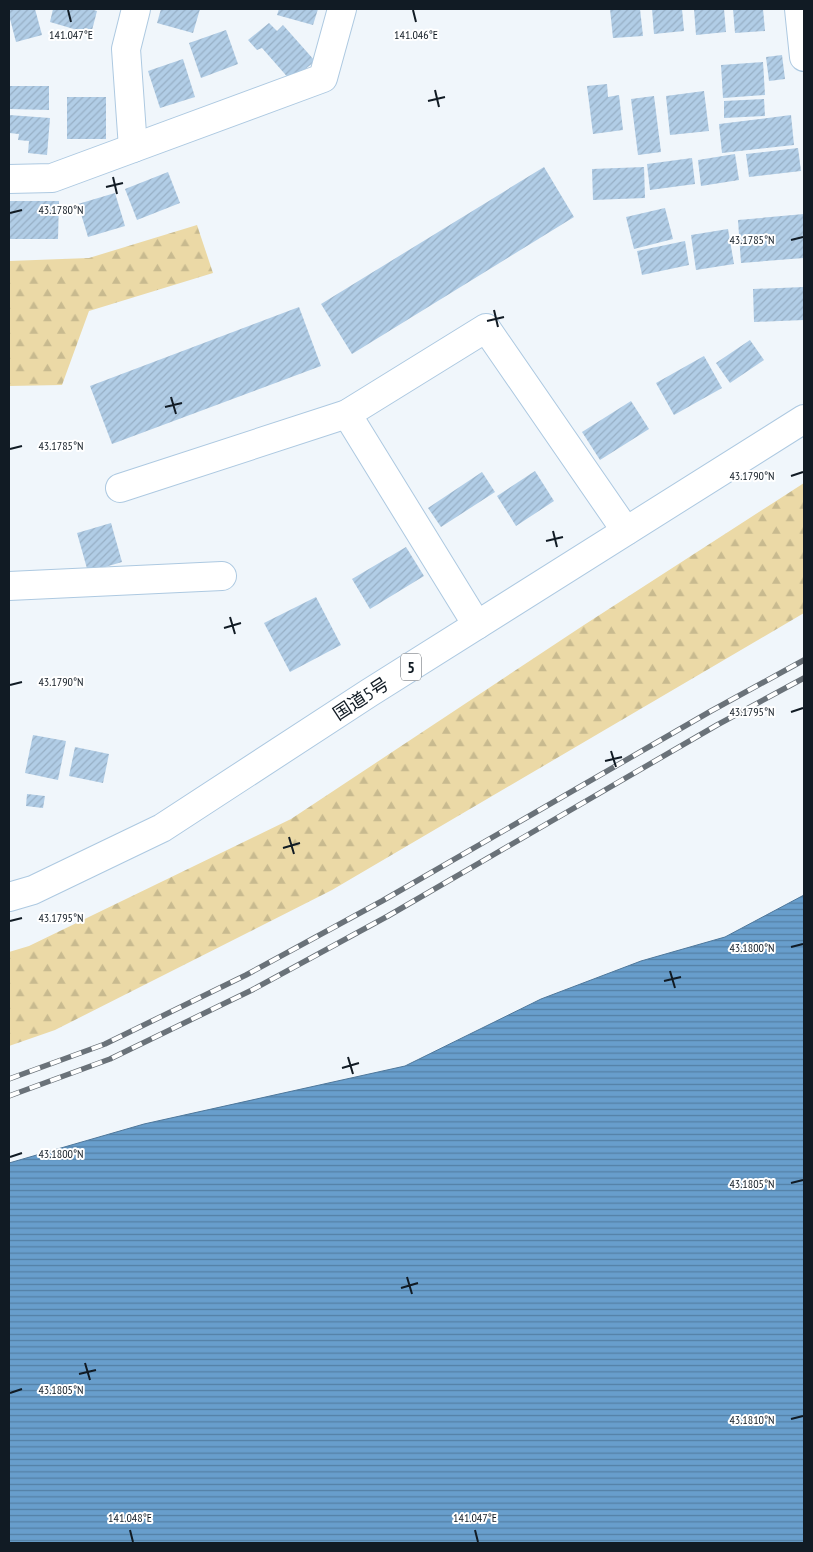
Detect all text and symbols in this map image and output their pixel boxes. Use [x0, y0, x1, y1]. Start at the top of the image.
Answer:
text: 141.047°E [49, 27, 93, 42]
text: 141.046°E [394, 27, 438, 42]
text: 43.1780°N [38, 202, 84, 217]
text: 43.1785°N [729, 232, 775, 247]
text: 43.1785°N [38, 438, 84, 453]
text: 43.1790°N [729, 468, 775, 483]
road number: 5 [401, 654, 421, 680]
street label: 国道5号 [328, 672, 393, 725]
text: 43.1790°N [38, 674, 84, 689]
text: 43.1795°N [729, 704, 775, 719]
text: 43.1795°N [38, 910, 84, 925]
text: 43.1800°N [729, 940, 775, 955]
text: 43.1800°N [38, 1146, 84, 1161]
text: 43.1805°N [729, 1176, 775, 1191]
text: 43.1805°N [38, 1382, 84, 1397]
text: 43.1810°N [729, 1412, 775, 1427]
text: 141.048°E [108, 1510, 152, 1525]
text: 141.047°E [453, 1510, 497, 1525]

